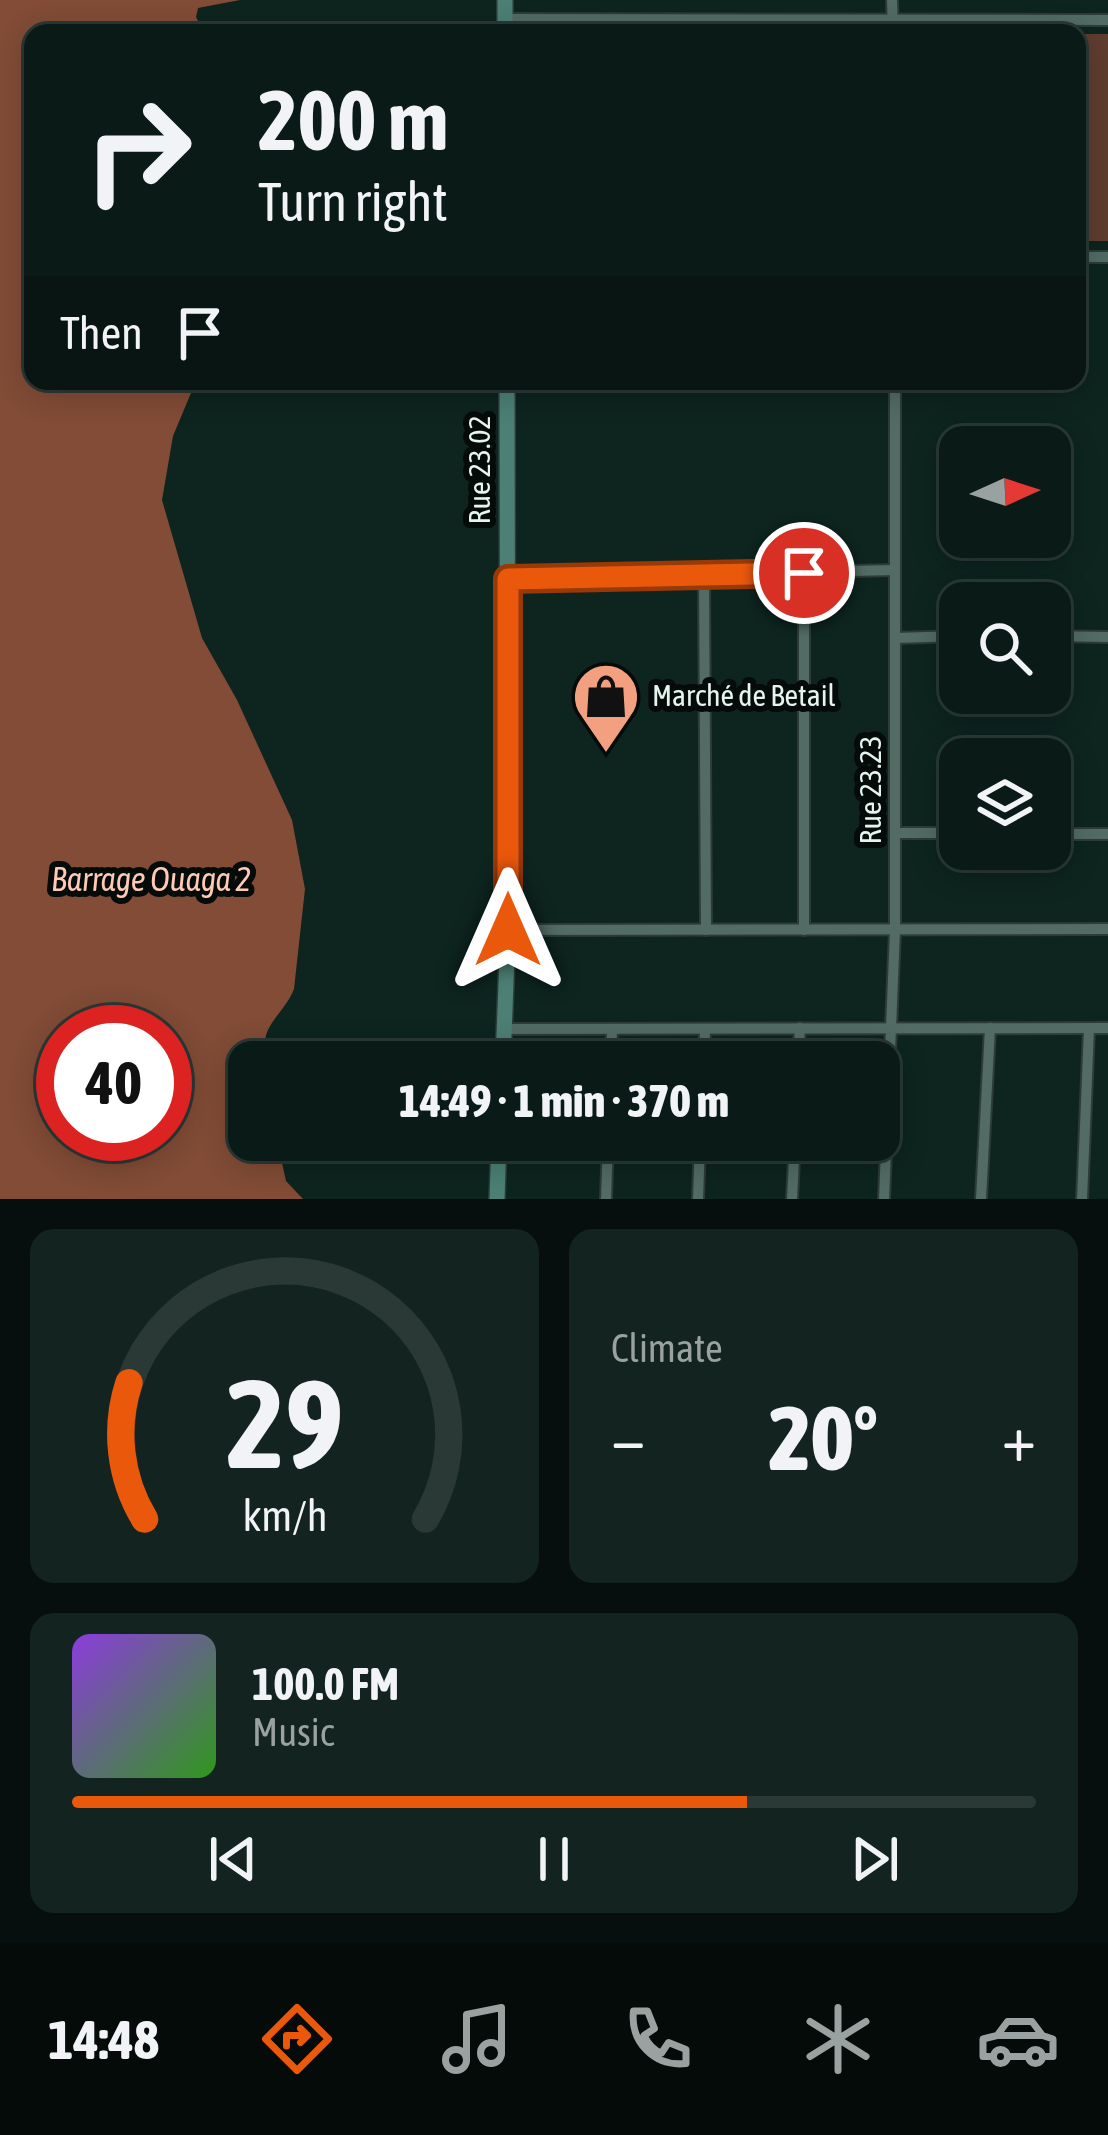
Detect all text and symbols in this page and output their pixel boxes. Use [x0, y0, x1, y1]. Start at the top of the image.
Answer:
icon: right [60, 72, 216, 228]
text: 200 m [258, 72, 448, 168]
text: Turn right [258, 171, 448, 232]
icon: arrive [167, 300, 233, 366]
text: Then [60, 307, 143, 359]
street label: Rue 23.02 [462, 416, 496, 524]
north arrow [939, 426, 1071, 558]
map controls [939, 426, 1071, 870]
pin [753, 522, 855, 624]
icon: arrive [771, 540, 837, 606]
button: search [939, 582, 1071, 714]
shop icon: Marché de Betail [571, 661, 641, 755]
place label: Marché de Betail [652, 678, 836, 712]
street label: Rue 23.23 [853, 736, 887, 844]
button: layers [939, 738, 1071, 870]
water label: Barrage Ouaga 2 [51, 860, 251, 898]
position arrow [445, 867, 571, 993]
speed limit sign: 40 [36, 1005, 192, 1161]
text: 14:49 · 1 min · 370 m [399, 1075, 729, 1127]
text: Climate [611, 1326, 723, 1370]
text: 29 [226, 1351, 343, 1494]
text: 20° [769, 1386, 878, 1489]
text: − [611, 1399, 645, 1475]
text: + [1002, 1399, 1036, 1475]
text: km/h [242, 1491, 327, 1540]
text: 100.0 FM [252, 1658, 399, 1710]
text: Music [252, 1710, 334, 1754]
icon: previous [200, 1826, 266, 1892]
icon: pause [521, 1826, 587, 1892]
icon: next [842, 1826, 908, 1892]
icon: directions [255, 1997, 339, 2081]
icon: music [435, 1997, 519, 2081]
icon: phone [616, 1997, 700, 2081]
icon: climate [796, 1997, 880, 2081]
icon: car [976, 1997, 1060, 2081]
text: 14:48 [48, 2009, 159, 2070]

